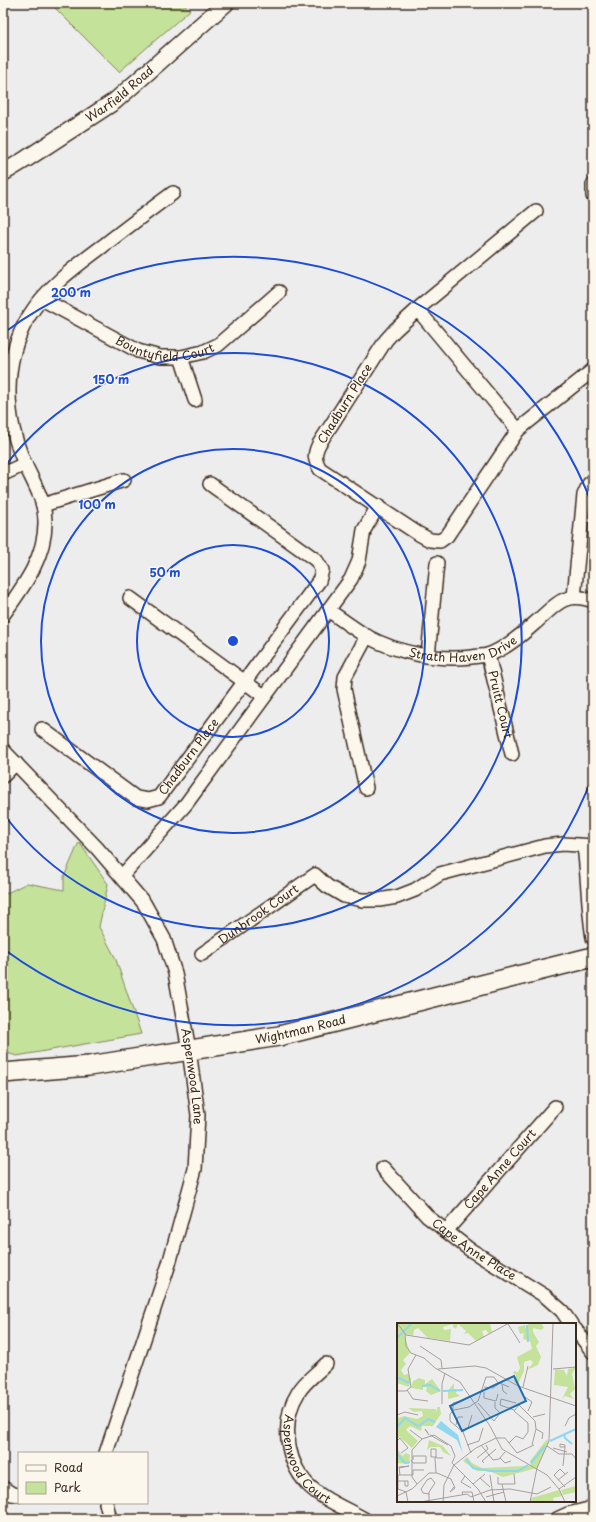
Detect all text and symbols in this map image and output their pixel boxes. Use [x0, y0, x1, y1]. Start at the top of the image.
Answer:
street label: Warfield Road [82, 61, 157, 126]
text: 200 m [51, 283, 91, 301]
street label: Bountyfield Court [113, 331, 217, 365]
street label: Chadburn Place [312, 360, 376, 447]
text: 150 m [93, 370, 129, 388]
text: 100 m [78, 495, 116, 513]
text: 50 m [149, 563, 181, 581]
street label: Strath Haven Drive [407, 631, 520, 666]
centre of rings [226, 634, 240, 648]
street label: Pruitt Court [484, 668, 518, 740]
street label: Chadburn Place [153, 714, 222, 798]
street label: Dunbrook Court [214, 879, 302, 948]
street label: Wightman Road [254, 1010, 348, 1048]
street label: Aspenwood Lane [177, 1027, 208, 1126]
street label: Cape Anne Court [459, 1124, 540, 1213]
street label: Cape Anne Place [429, 1213, 521, 1284]
inset map [397, 1323, 576, 1502]
street label: Aspenwood Court [280, 1413, 335, 1508]
legend [18, 1452, 148, 1504]
text: Road [54, 1458, 83, 1476]
text: Park [54, 1478, 81, 1496]

